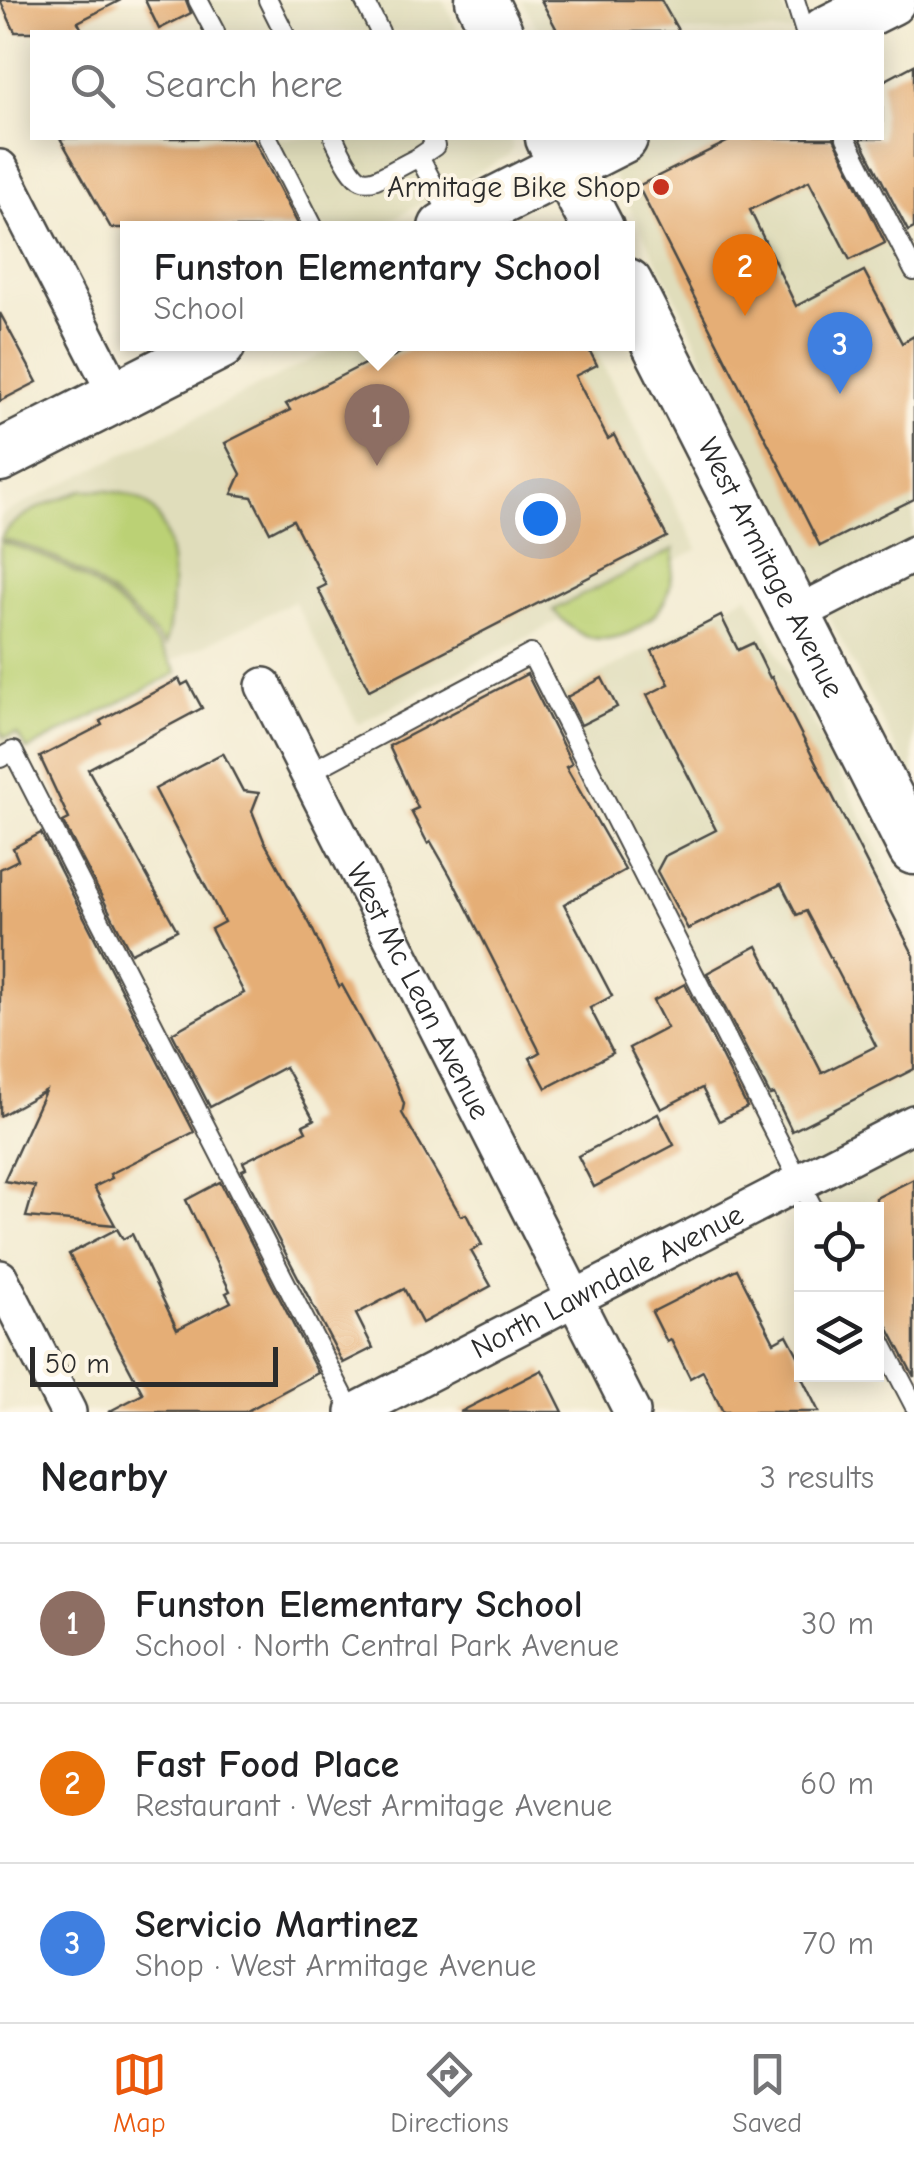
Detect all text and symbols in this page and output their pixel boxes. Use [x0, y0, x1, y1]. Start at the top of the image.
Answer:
search box [30, 30, 884, 140]
icon: search [65, 58, 120, 113]
text: Search here [145, 63, 343, 107]
place label: Armitage Bike Shop [387, 170, 641, 205]
marker: Armitage Bike Shop [650, 176, 672, 198]
popup [120, 221, 635, 351]
pin: 2 [712, 234, 778, 316]
text: Funston Elementary School [154, 246, 601, 290]
text: School [154, 290, 245, 327]
pin: 3 [808, 312, 872, 394]
pin: 1 [344, 384, 410, 466]
street label: West Armitage Avenue [690, 432, 851, 703]
your location [515, 493, 566, 544]
street label: West Mc Lean Avenue [339, 857, 498, 1125]
street label: North Lawndale Avenue [466, 1197, 749, 1366]
map controls [794, 1202, 884, 1382]
button: locate [794, 1202, 884, 1292]
button: layers [794, 1292, 884, 1382]
scale bar [30, 1342, 278, 1386]
text: 50 m [45, 1348, 110, 1380]
text: Nearby [40, 1453, 167, 1502]
text: 3 results [760, 1459, 874, 1496]
text: Funston Elementary School [135, 1583, 583, 1627]
text: 1 [66, 1605, 79, 1642]
text: 30 m [801, 1605, 874, 1642]
text: School · North Central Park Avenue [135, 1627, 619, 1664]
text: Fast Food Place [135, 1743, 399, 1787]
text: 2 [65, 1765, 80, 1802]
text: 60 m [800, 1765, 874, 1802]
text: Restaurant · West Armitage Avenue [135, 1787, 612, 1824]
text: Servicio Martinez [135, 1903, 418, 1947]
text: 3 [65, 1925, 80, 1962]
text: 70 m [802, 1925, 874, 1962]
text: Shop · West Armitage Avenue [135, 1947, 536, 1984]
tab: Map [112, 2047, 167, 2139]
tab: Directions [390, 2047, 509, 2139]
tab: Saved [732, 2047, 802, 2139]

